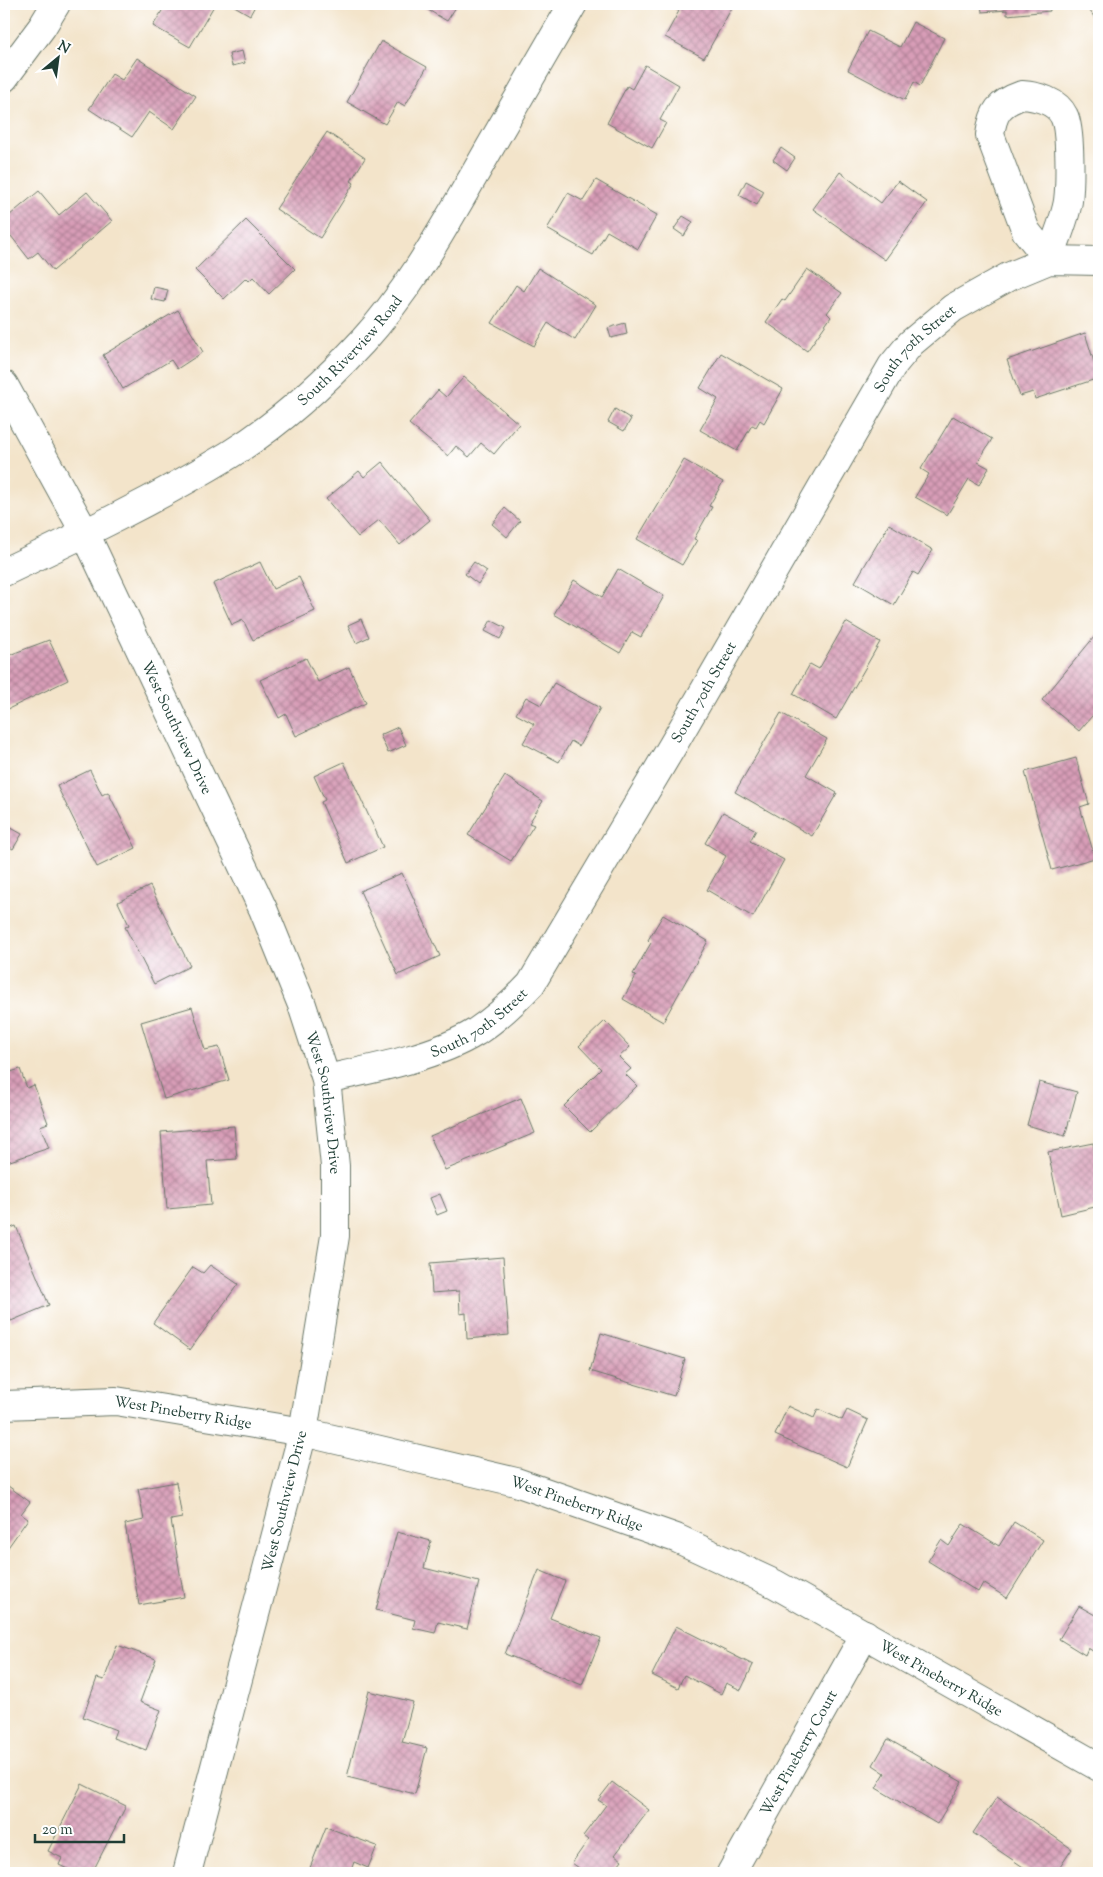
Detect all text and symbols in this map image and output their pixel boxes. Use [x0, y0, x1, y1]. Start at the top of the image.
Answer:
north arrow [32, 32, 82, 82]
text: N [54, 37, 73, 60]
street label: South Riverview Road [294, 291, 408, 412]
street label: South 70th Street [870, 301, 961, 397]
street label: South 70th Street [667, 638, 742, 748]
street label: West Southview Drive [135, 658, 216, 798]
street label: South 70th Street [428, 984, 533, 1064]
street label: West Southview Drive [299, 1029, 344, 1174]
street label: West Pineberry Ridge [112, 1392, 253, 1435]
street label: West Southview Drive [258, 1428, 313, 1574]
street label: West Pineberry Ridge [507, 1472, 646, 1538]
street label: West Pineberry Ridge [875, 1636, 1006, 1723]
street label: West Pineberry Court [756, 1687, 843, 1820]
scale bar [35, 1812, 124, 1844]
text: 20 m [42, 1820, 73, 1841]

